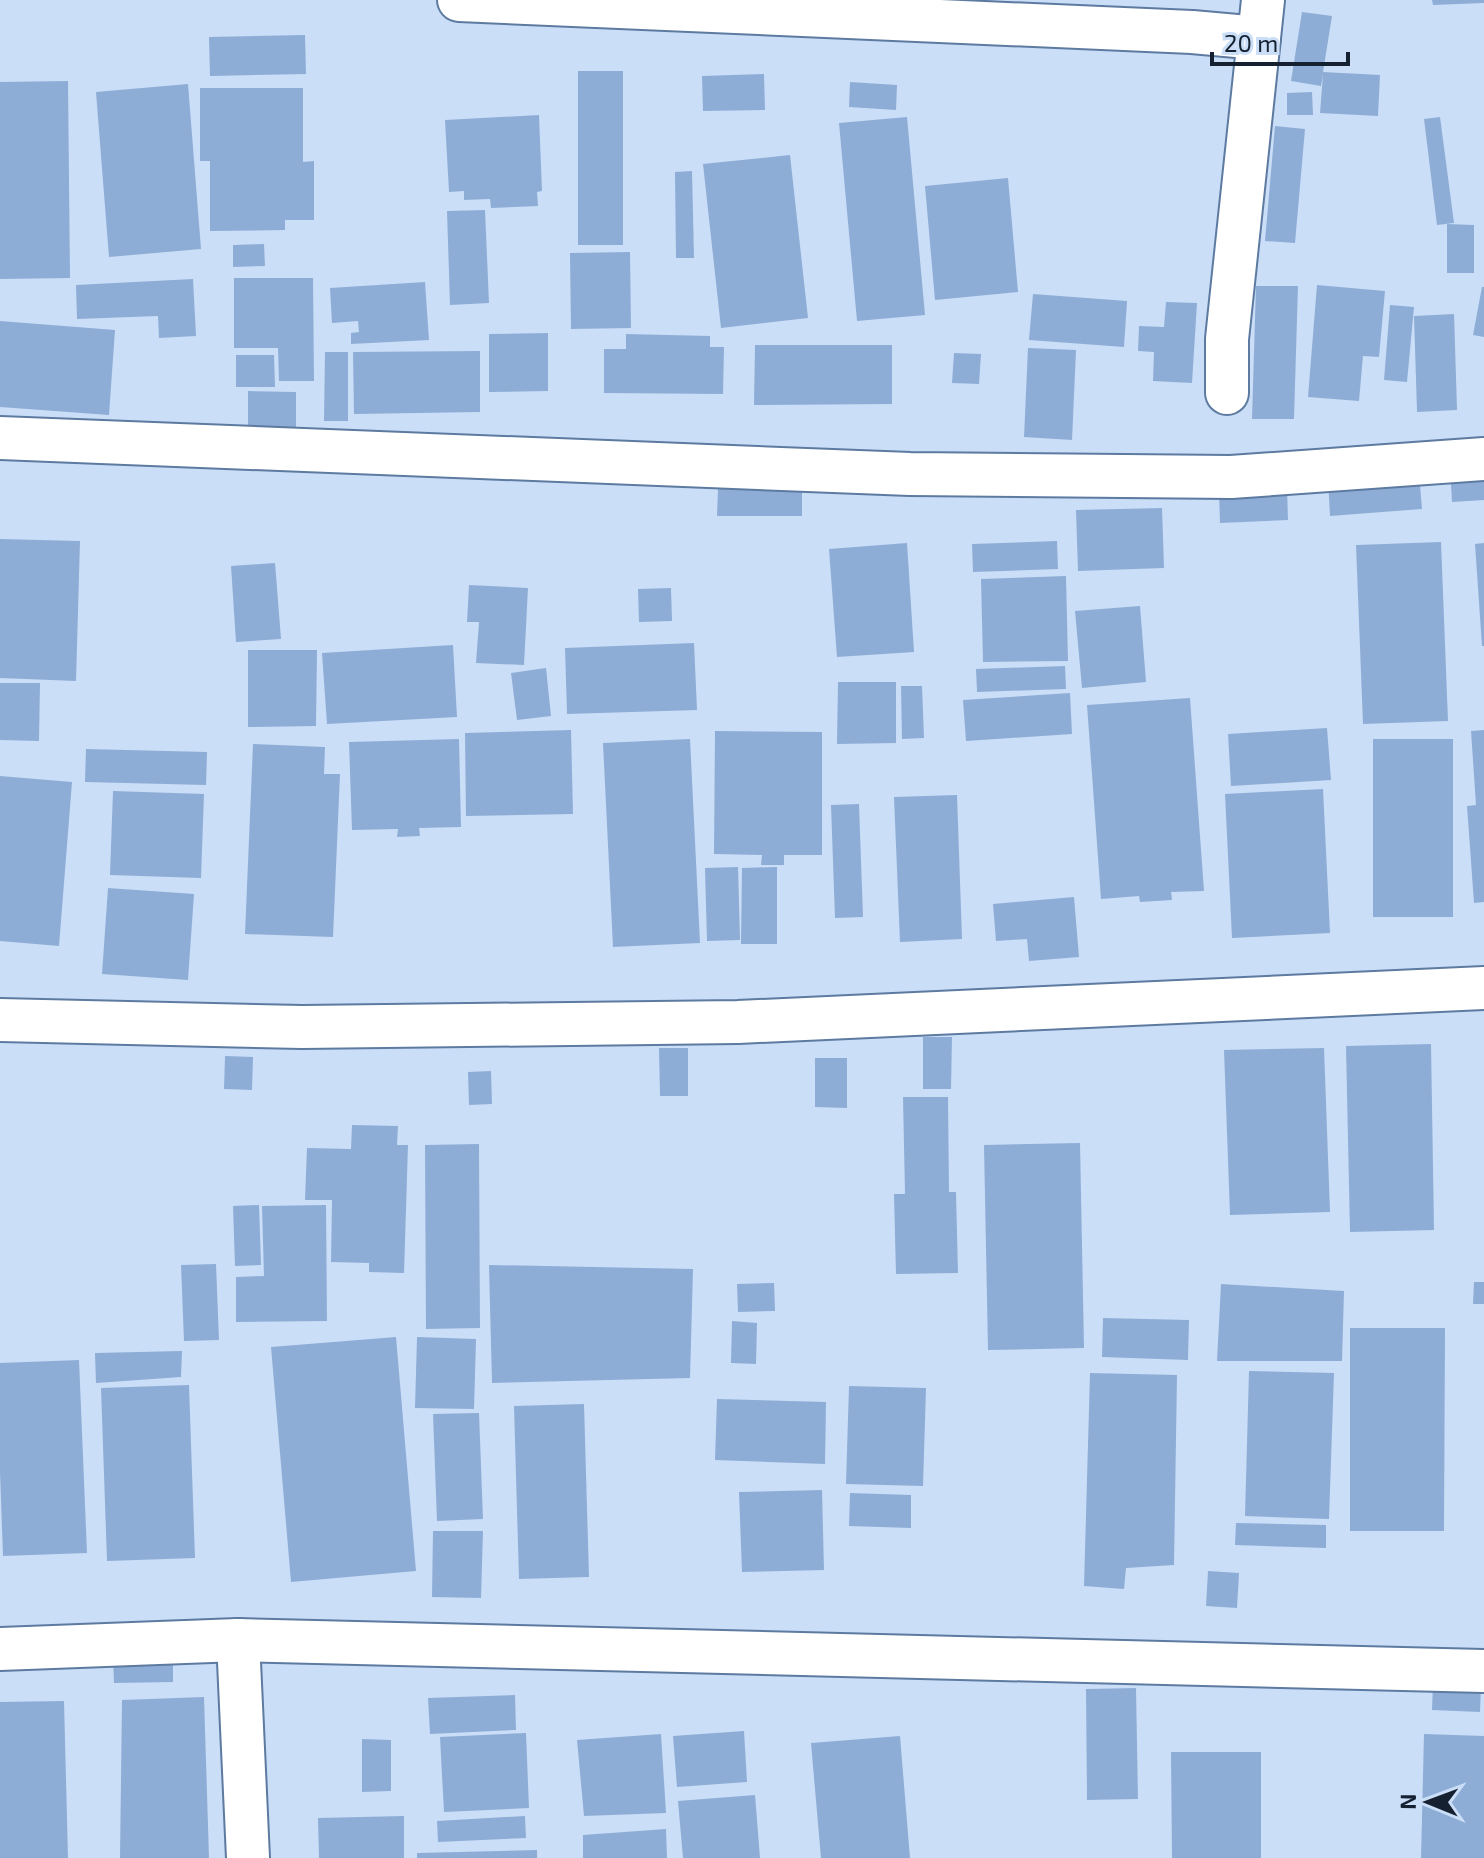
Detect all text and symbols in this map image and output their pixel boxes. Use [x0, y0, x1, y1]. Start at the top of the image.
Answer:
scale bar [1212, 16, 1348, 66]
text: 20 m [1224, 28, 1278, 57]
north arrow [1388, 1762, 1468, 1842]
text: N [1394, 1793, 1420, 1810]

